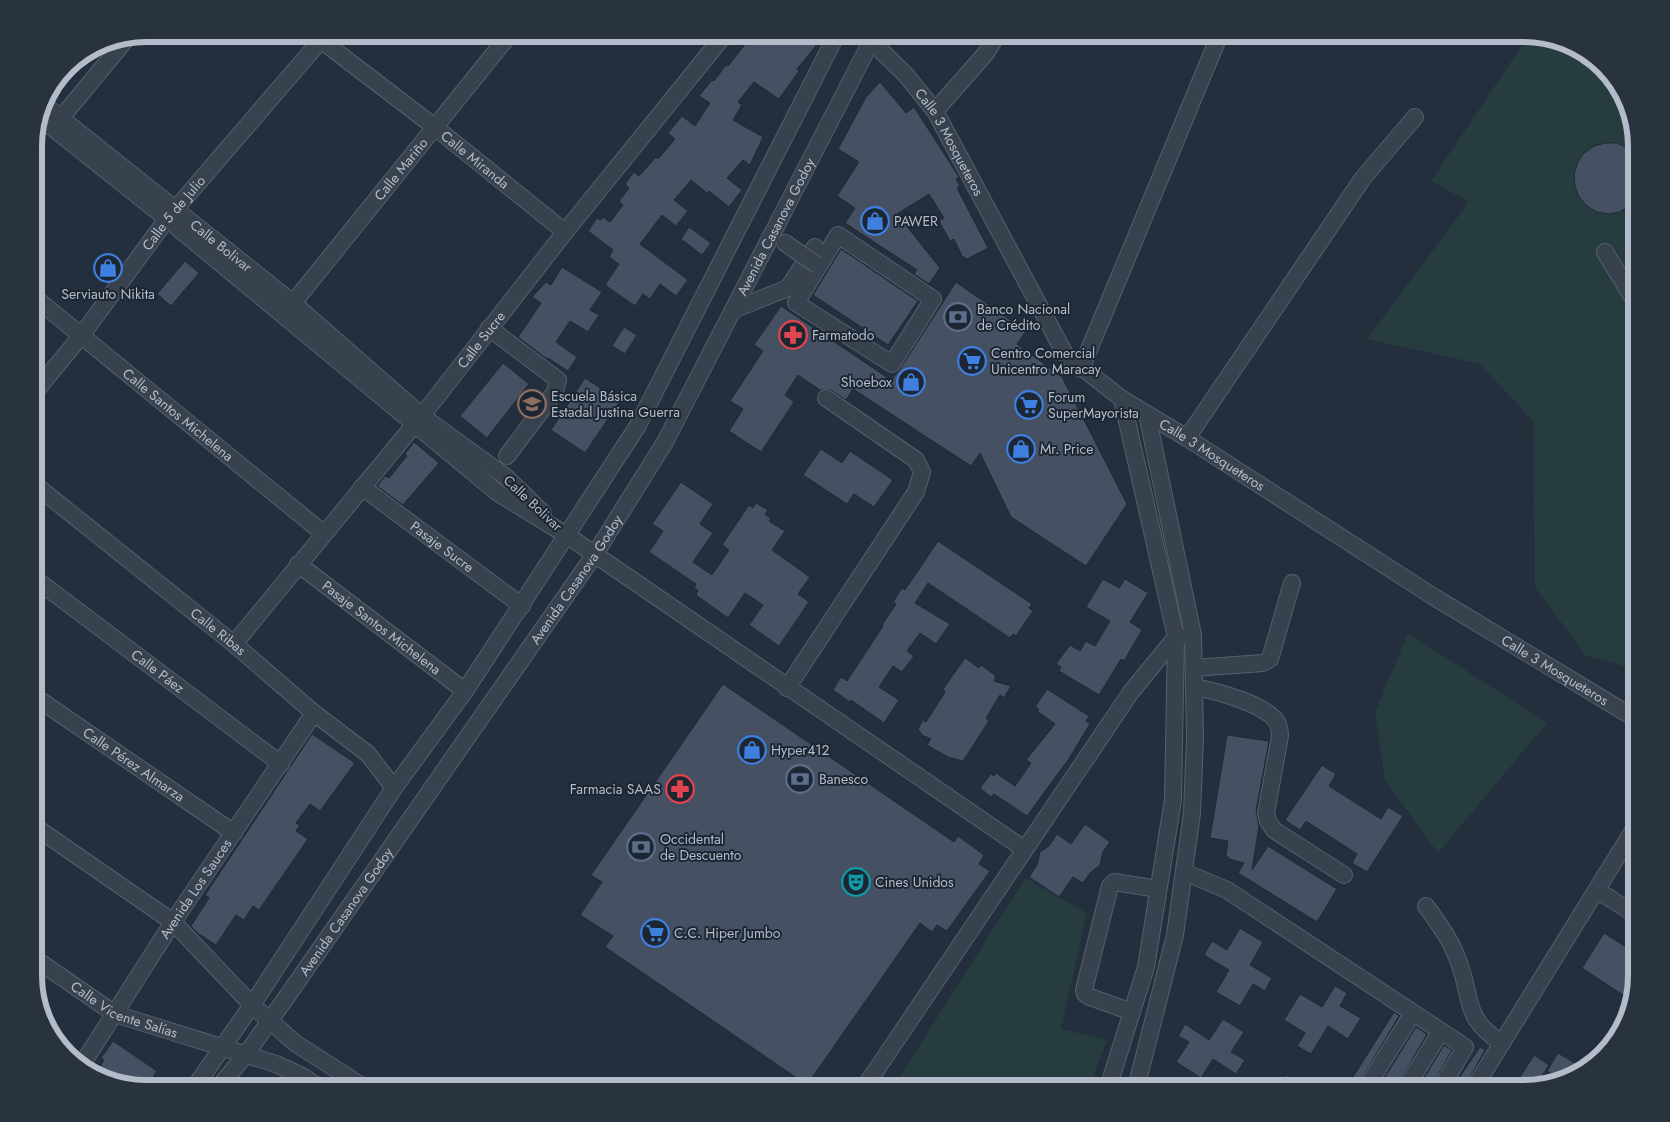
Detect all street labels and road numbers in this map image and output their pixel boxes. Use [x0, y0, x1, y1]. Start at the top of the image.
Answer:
street label: Calle 3 Mosqueteros [910, 84, 989, 200]
street label: Calle Miranda [437, 126, 514, 193]
street label: Calle Mariño [369, 133, 433, 205]
street label: Avenida Casanova Godoy [732, 154, 820, 299]
street label: Calle 5 de Julio [137, 171, 210, 254]
street label: Calle Bolivar [186, 215, 257, 277]
street label: Calle Sucre [452, 307, 510, 373]
street label: Calle Santos Michelena [118, 363, 238, 466]
street label: Calle 3 Mosqueteros [1155, 414, 1269, 496]
street label: Calle Bolivar [499, 470, 567, 536]
street label: Avenida Casanova Godoy [525, 510, 627, 648]
street label: Pasaje Sucre [406, 516, 478, 577]
street label: Pasaje Santos Michelena [318, 576, 445, 679]
street label: Calle Ribas [186, 603, 251, 660]
street label: Calle 3 Mosqueteros [1498, 630, 1613, 710]
street label: Calle Páez [127, 645, 189, 698]
street label: Calle Pérez Almarza [79, 722, 189, 806]
street label: Avenida Los Sauces [155, 834, 237, 943]
street label: Avenida Casanova Godoy [294, 843, 398, 980]
street label: Calle Vicente Salías [67, 976, 180, 1043]

